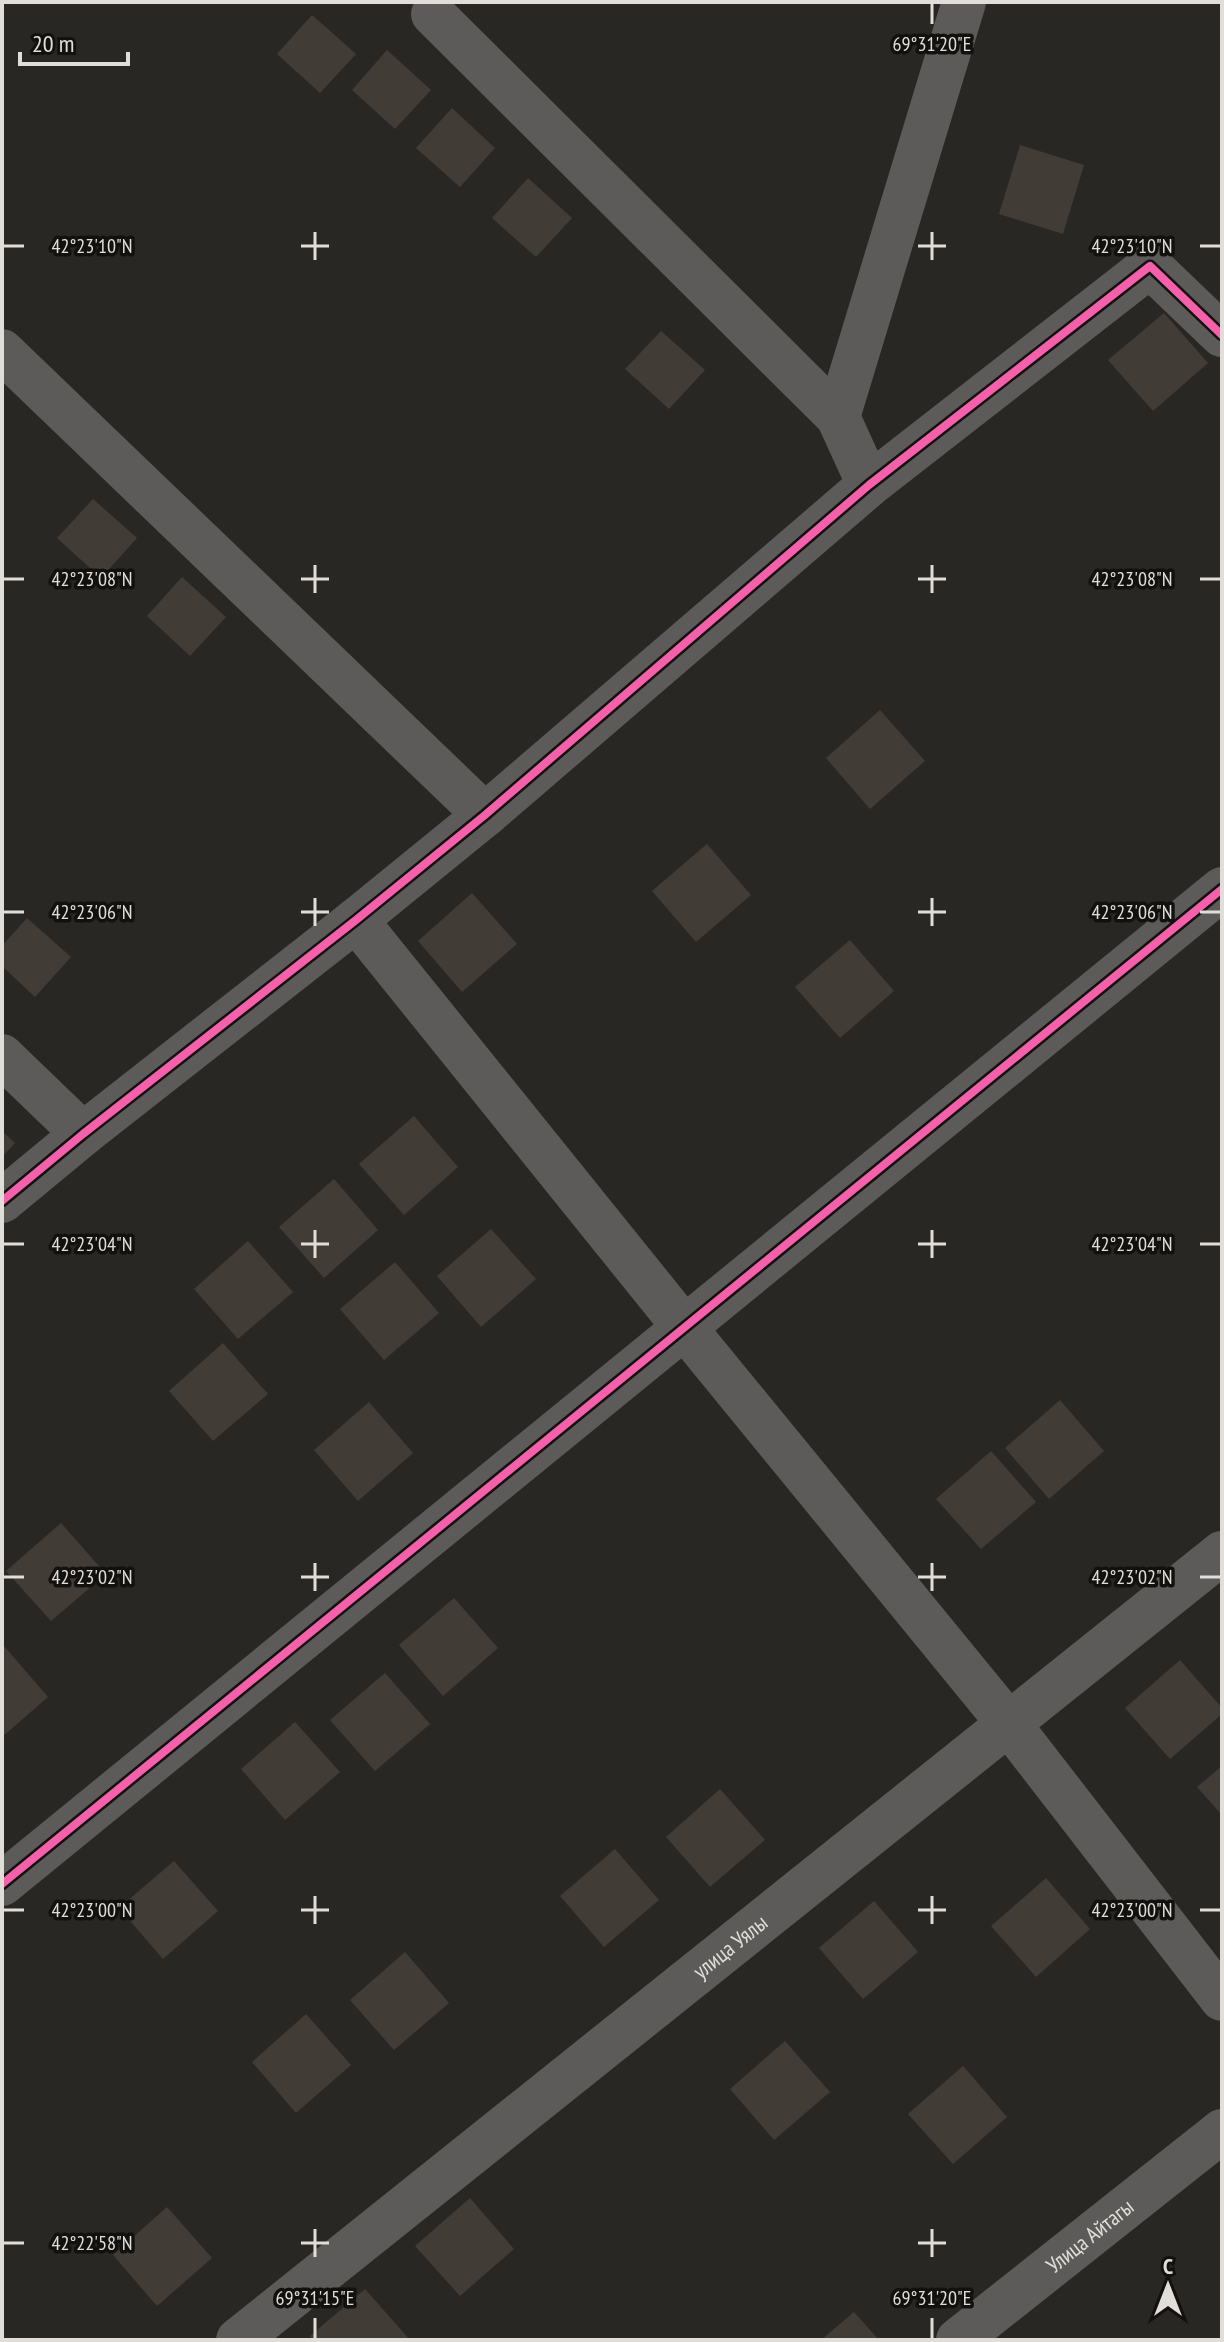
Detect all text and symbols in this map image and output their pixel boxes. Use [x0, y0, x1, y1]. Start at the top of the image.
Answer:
scale bar [20, 16, 128, 66]
text: 20 m [32, 28, 74, 59]
text: 69°31'20"E [893, 31, 971, 57]
text: 42°23'10"N [52, 233, 132, 259]
text: 42°23'10"N [1092, 233, 1172, 259]
text: 42°23'08"N [52, 566, 132, 592]
text: 42°23'08"N [1092, 566, 1172, 592]
text: 42°23'06"N [52, 899, 132, 925]
text: 42°23'06"N [1092, 899, 1172, 925]
text: 42°23'04"N [52, 1231, 132, 1257]
text: 42°23'04"N [1092, 1231, 1172, 1257]
text: 42°23'02"N [52, 1564, 132, 1590]
text: 42°23'02"N [1092, 1564, 1172, 1590]
text: 42°23'00"N [52, 1897, 132, 1923]
text: 42°23'00"N [1092, 1897, 1172, 1923]
street label: улица Уялы [687, 1908, 773, 1985]
street label: Улица Айтагы [1040, 2193, 1139, 2279]
text: 42°22'58"N [52, 2230, 132, 2256]
north arrow [1128, 2246, 1208, 2326]
text: С [1163, 2252, 1173, 2280]
text: 69°31'15"E [276, 2285, 354, 2311]
text: 69°31'20"E [893, 2285, 971, 2311]

